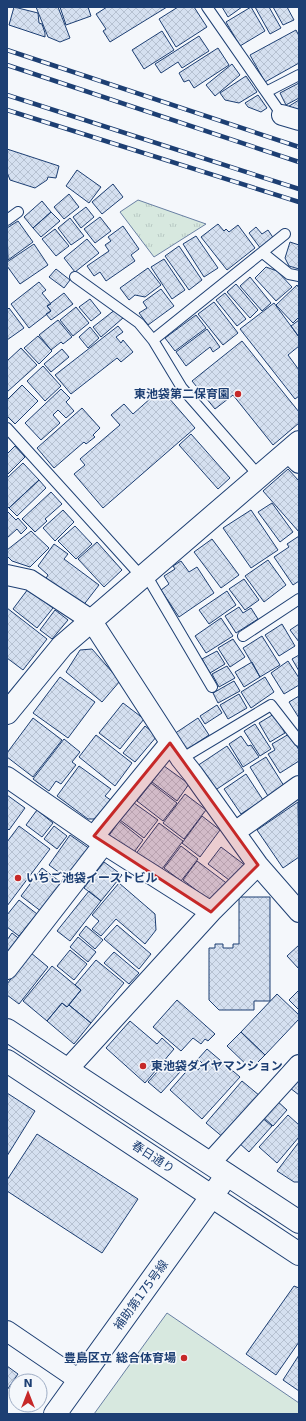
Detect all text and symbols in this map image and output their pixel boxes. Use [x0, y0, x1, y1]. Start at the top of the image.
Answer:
place label: 東池袋第二保育園 [134, 387, 230, 401]
marker: 東池袋第二保育園 [233, 389, 243, 399]
place label: いちご池袋イーストビル [26, 871, 157, 885]
marker: いちご池袋イーストビル [13, 873, 23, 883]
place label: 東池袋ダイヤマンション [151, 1059, 283, 1073]
marker: 東池袋ダイヤマンション [138, 1061, 148, 1071]
street label: 春日通り [129, 1138, 177, 1176]
street label: 補助第175号線 [111, 1257, 171, 1333]
place label: 豊島区立 総合体育場 [64, 1351, 176, 1365]
marker: 豊島区立 総合体育場 [179, 1353, 189, 1363]
north arrow [8, 1373, 48, 1413]
text: N [23, 1377, 33, 1390]

